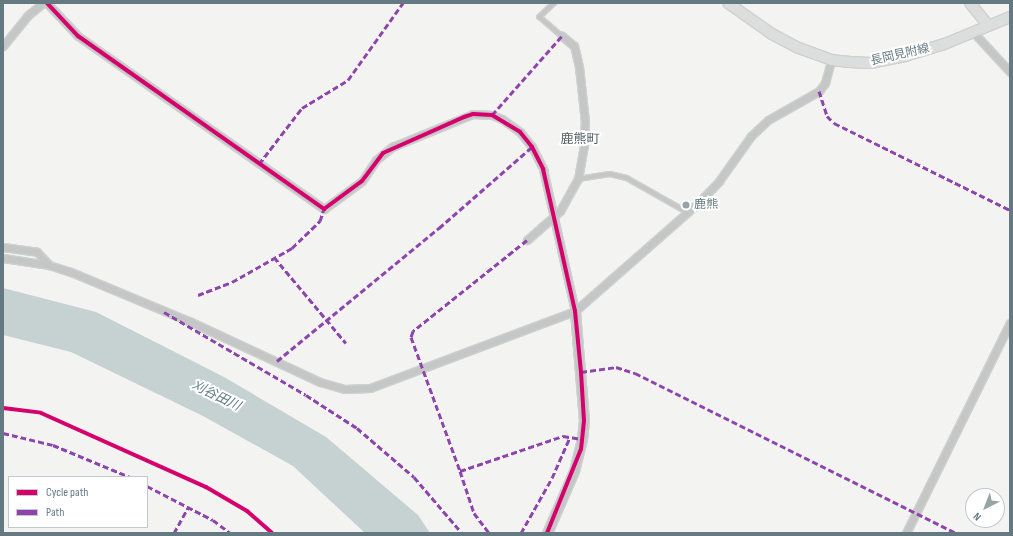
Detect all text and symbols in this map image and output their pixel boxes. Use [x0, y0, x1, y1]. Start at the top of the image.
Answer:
street label: 長岡見附線 [869, 41, 931, 69]
district label: 鹿熊町 [561, 131, 599, 147]
place label: 鹿熊 [694, 198, 718, 212]
marker: 鹿熊 [681, 200, 691, 210]
water label: 刈谷田川 [189, 378, 243, 414]
legend [8, 476, 148, 528]
text: Cycle path [46, 485, 88, 500]
north arrow [965, 488, 1005, 528]
text: Path [46, 505, 64, 520]
text: N [971, 510, 984, 523]

